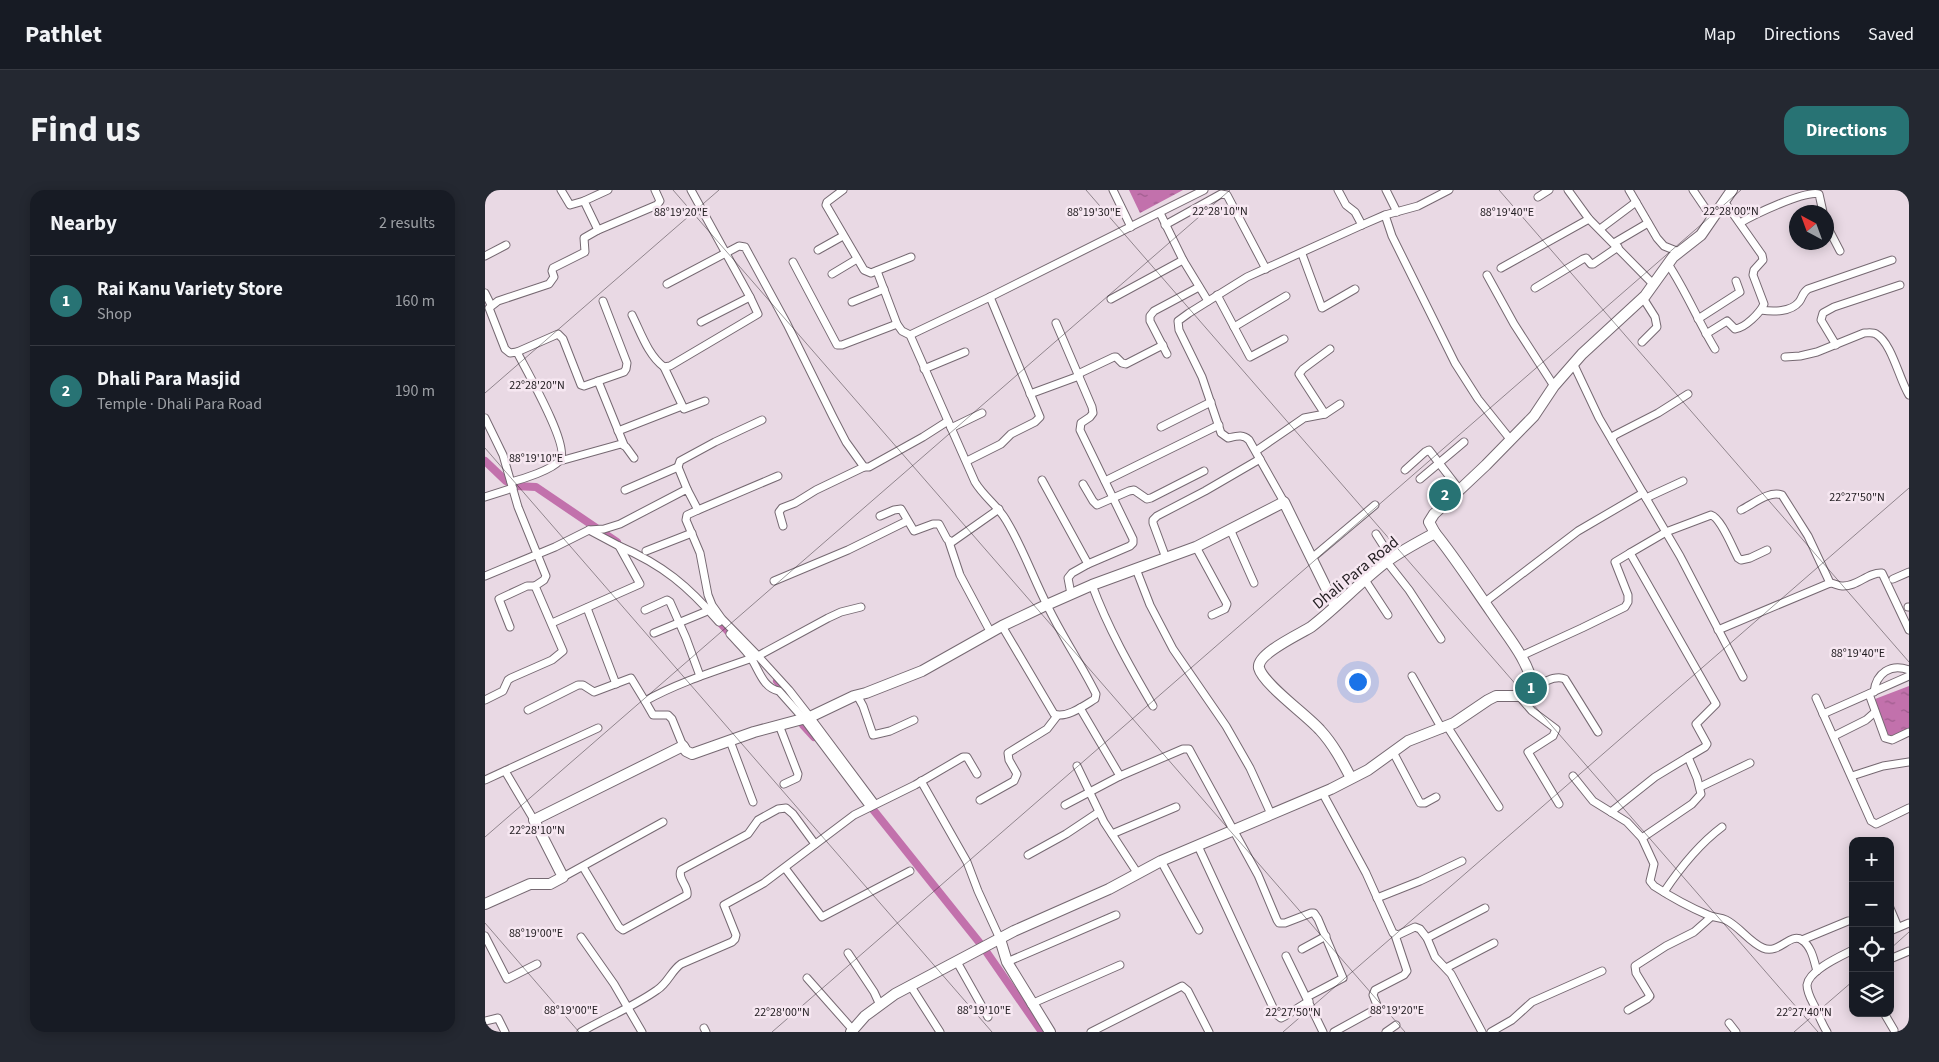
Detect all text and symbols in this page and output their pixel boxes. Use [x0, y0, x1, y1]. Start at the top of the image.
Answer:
text: Pathlet [25, 17, 102, 52]
text: Map [1704, 22, 1736, 47]
text: Directions [1764, 22, 1840, 47]
text: Saved [1868, 22, 1914, 47]
text: Find us [30, 105, 140, 155]
button: Directions [1784, 106, 1909, 155]
text: 22°28'10"N [1192, 203, 1248, 220]
text: 22°28'00"N [1703, 203, 1759, 220]
text: 88°19'20"E [654, 204, 708, 221]
text: 88°19'30"E [1067, 204, 1121, 221]
text: 88°19'40"E [1480, 204, 1534, 221]
north arrow [1789, 205, 1834, 250]
text: Nearby [50, 208, 117, 238]
text: 2 results [379, 212, 435, 234]
text: Rai Kanu Variety Store [97, 276, 283, 303]
text: 1 [62, 290, 70, 312]
text: 160 m [395, 290, 435, 312]
text: Shop [97, 303, 132, 325]
text: Dhali Para Masjid [97, 366, 240, 393]
text: 22°28'20"N [509, 377, 565, 394]
text: 2 [62, 380, 70, 402]
text: 190 m [395, 380, 435, 402]
text: Temple · Dhali Para Road [97, 393, 262, 415]
text: 88°19'10"E [509, 450, 563, 467]
pin: 2 [1429, 476, 1461, 514]
text: 22°27'50"N [1829, 489, 1885, 506]
street label: Dhali Para Road [1308, 531, 1403, 614]
text: 88°19'40"E [1831, 645, 1885, 662]
your location [1345, 669, 1371, 695]
pin: 1 [1515, 669, 1547, 707]
text: 22°28'10"N [509, 822, 565, 839]
map controls [1849, 837, 1894, 1017]
button: + [1849, 837, 1894, 882]
button: − [1849, 882, 1894, 927]
text: 88°19'00"E [509, 925, 563, 942]
button: locate [1849, 927, 1894, 972]
button: layers [1849, 972, 1894, 1017]
text: 88°19'00"E [544, 1002, 598, 1019]
text: 88°19'10"E [957, 1002, 1011, 1019]
text: 88°19'20"E [1370, 1002, 1424, 1019]
text: 22°28'00"N [754, 1004, 810, 1021]
text: 22°27'50"N [1265, 1004, 1321, 1021]
text: 22°27'40"N [1776, 1004, 1832, 1021]

